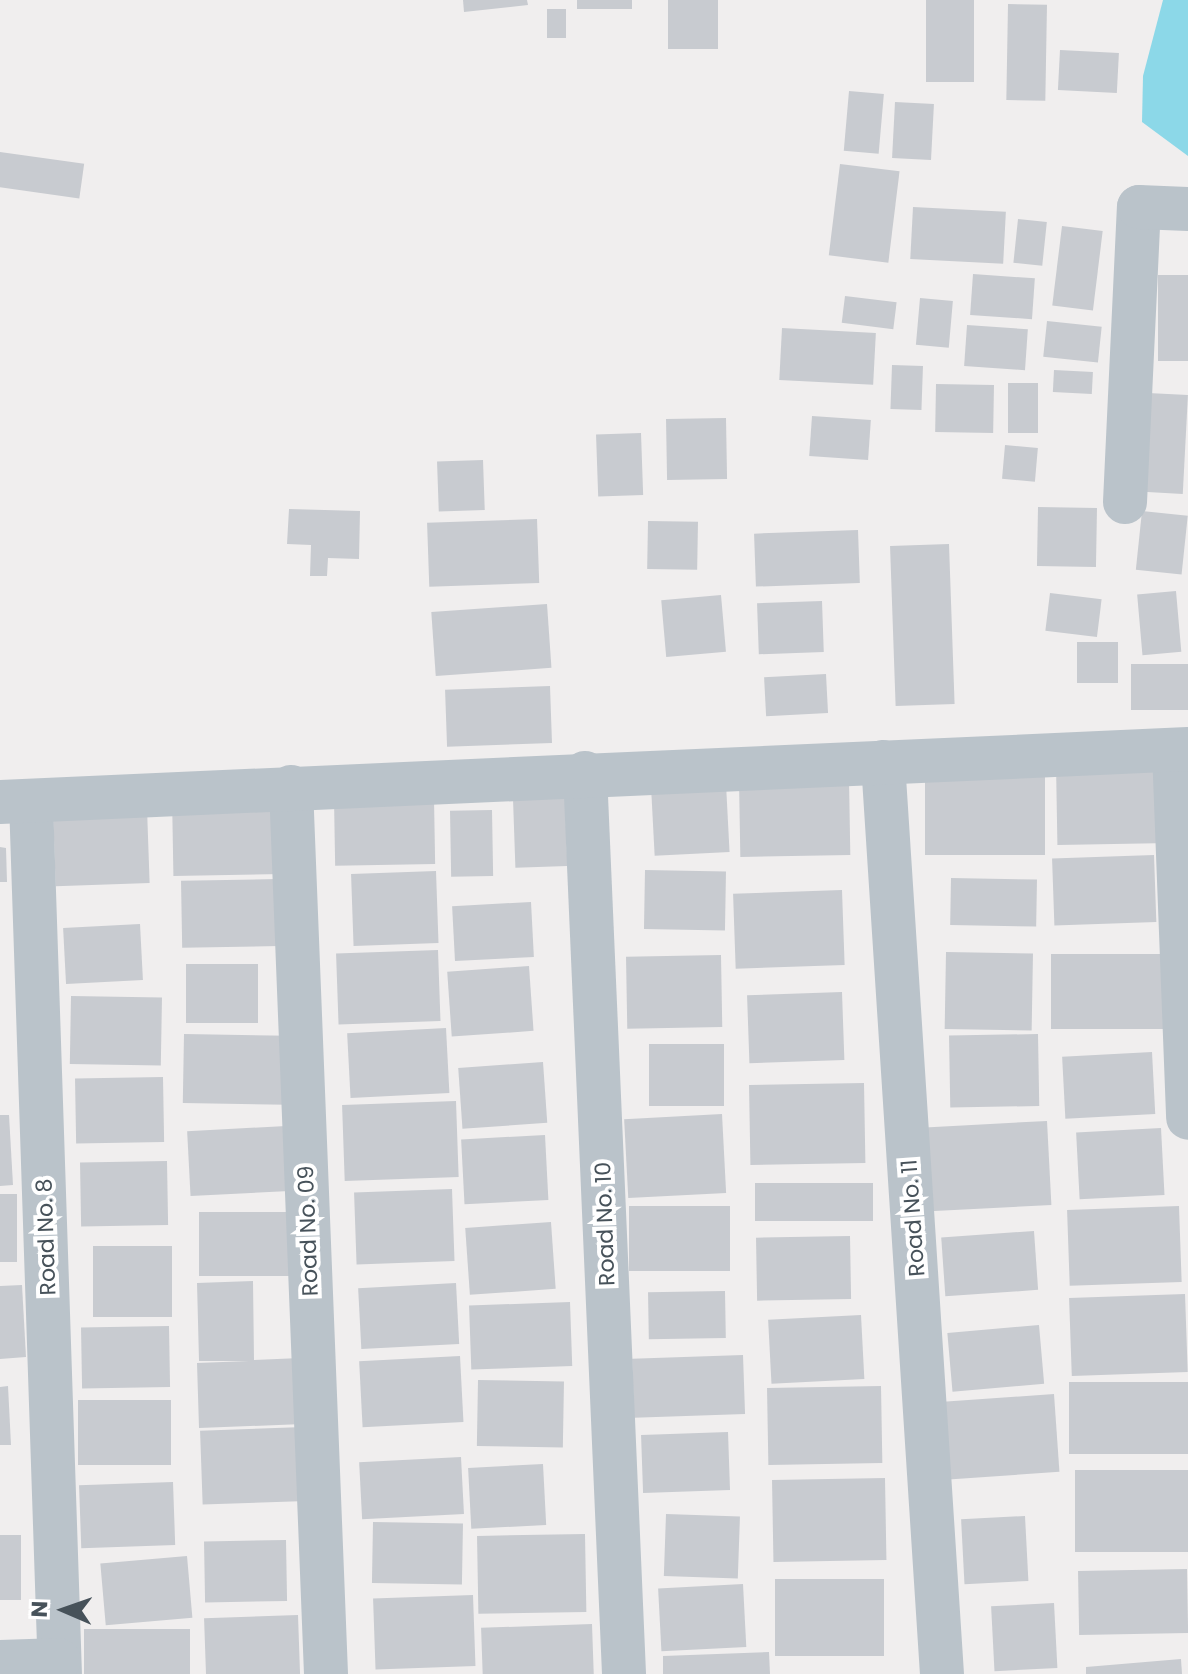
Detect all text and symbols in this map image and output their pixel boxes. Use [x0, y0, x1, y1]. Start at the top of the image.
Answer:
street label: Road No. 11 [896, 1159, 930, 1277]
street label: Road No. 10 [590, 1162, 620, 1286]
street label: Road No. 09 [293, 1165, 323, 1297]
street label: Road No. 8 [31, 1178, 61, 1296]
north arrow [24, 1570, 104, 1650]
text: N [24, 1600, 55, 1618]

